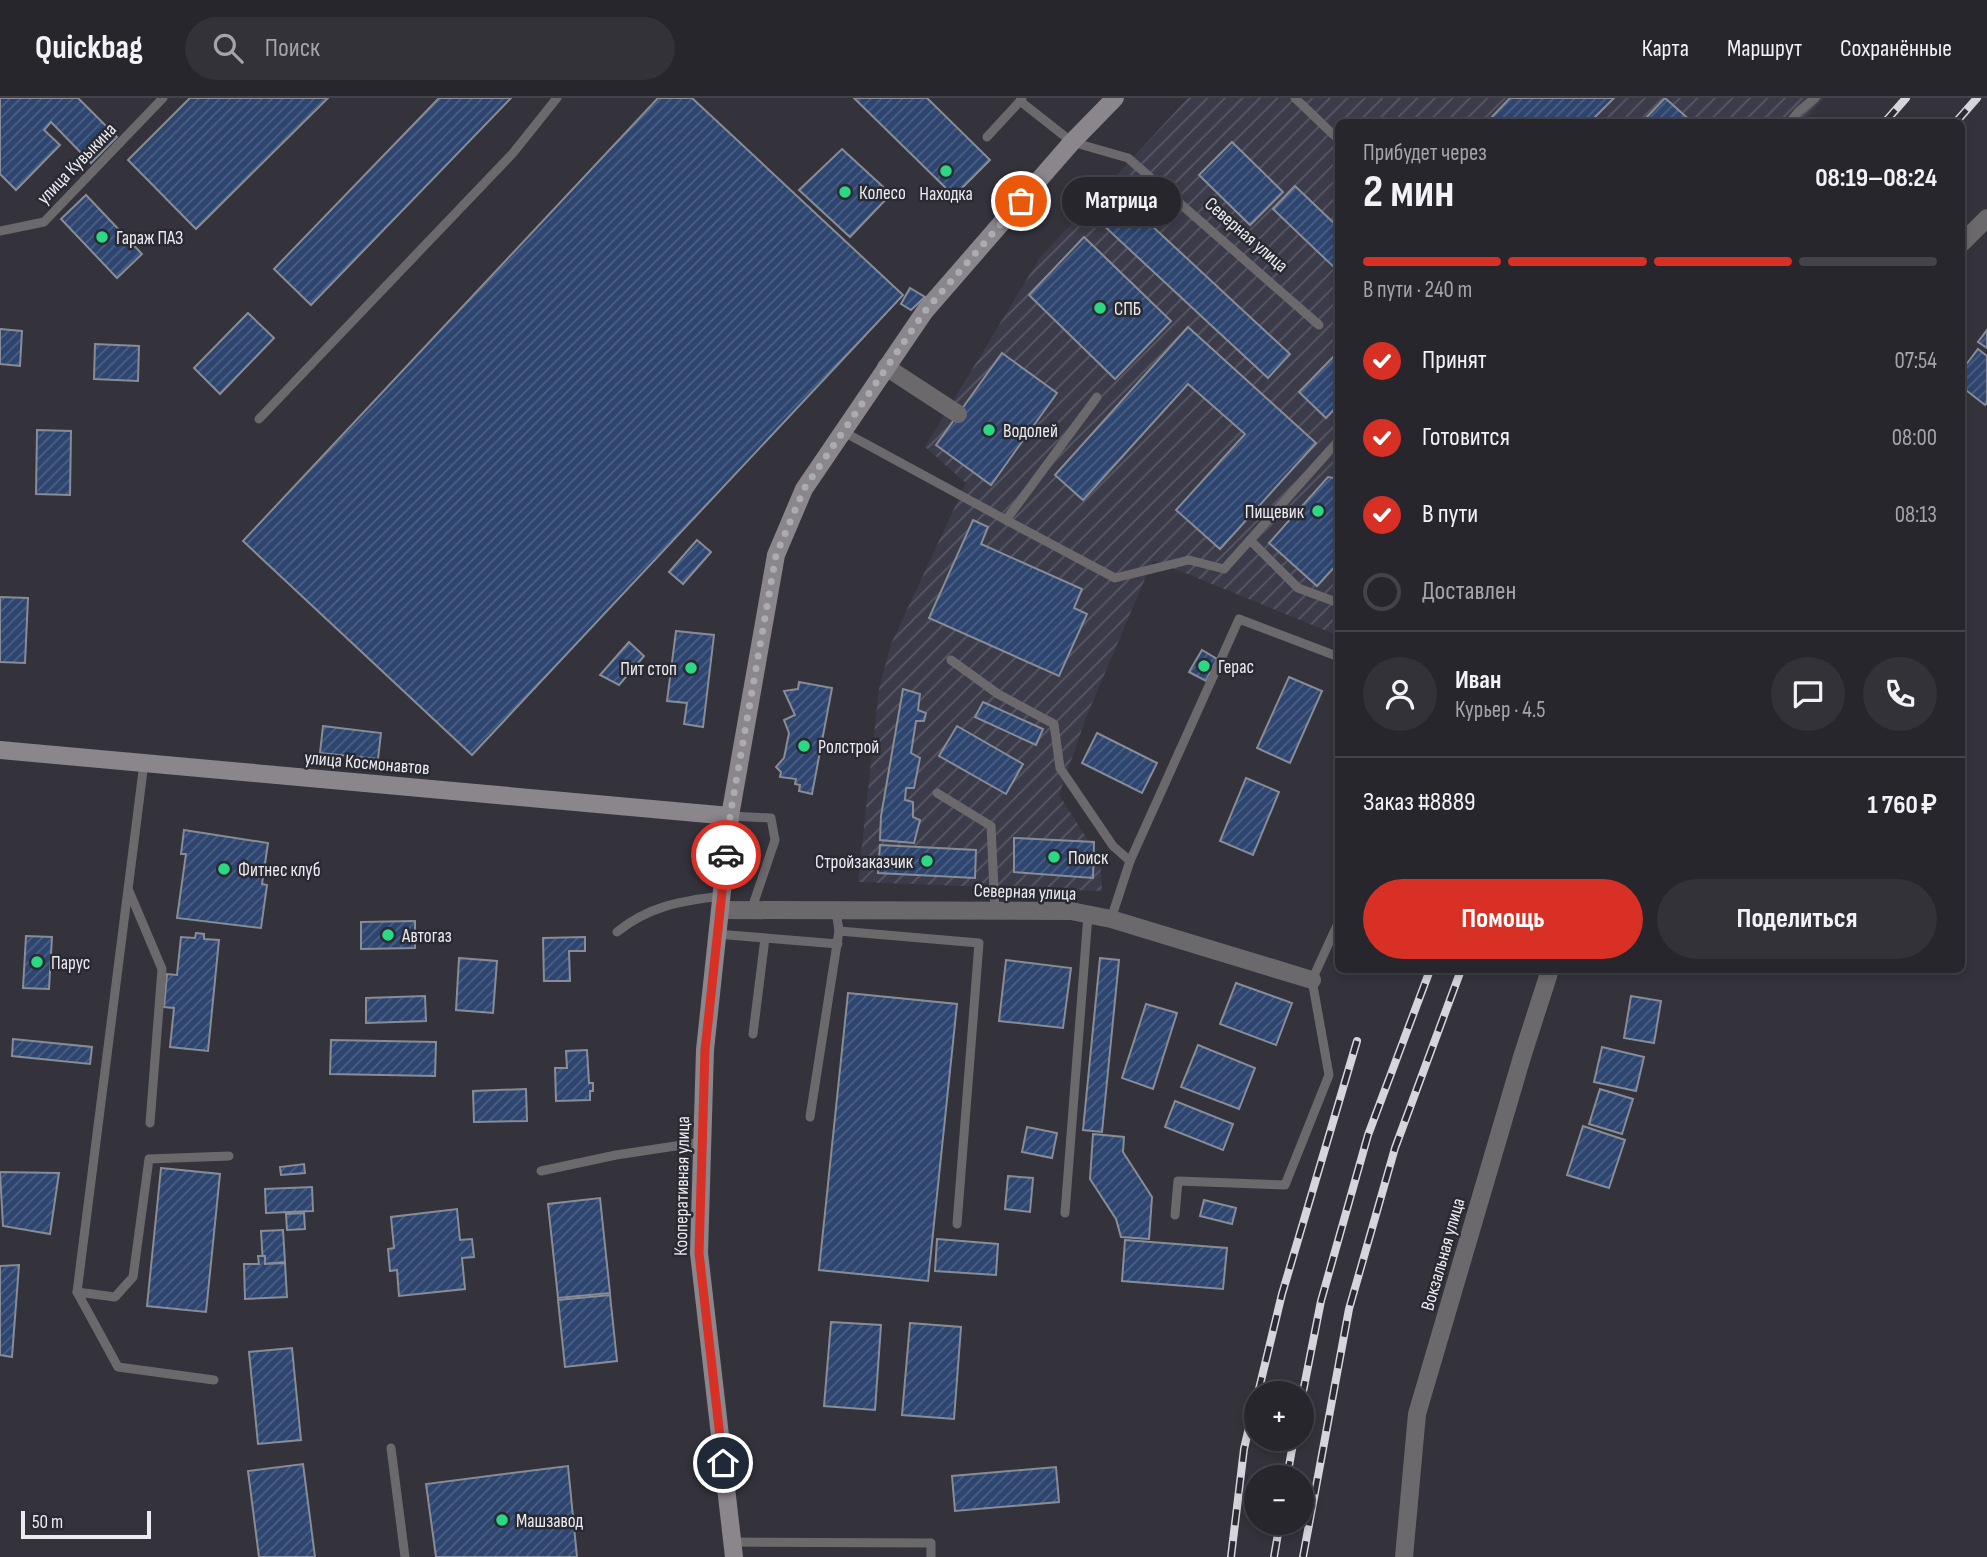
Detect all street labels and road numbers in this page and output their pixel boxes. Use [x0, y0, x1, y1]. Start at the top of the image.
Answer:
street label: улица Кувыкина [33, 118, 122, 210]
street label: Северная улица [1200, 193, 1292, 278]
street label: улица Космонавтов [303, 747, 430, 780]
street label: Северная улица [973, 879, 1077, 906]
street label: Кооперативная улица [670, 1116, 695, 1256]
street label: Вокзальная улица [1416, 1195, 1471, 1313]

